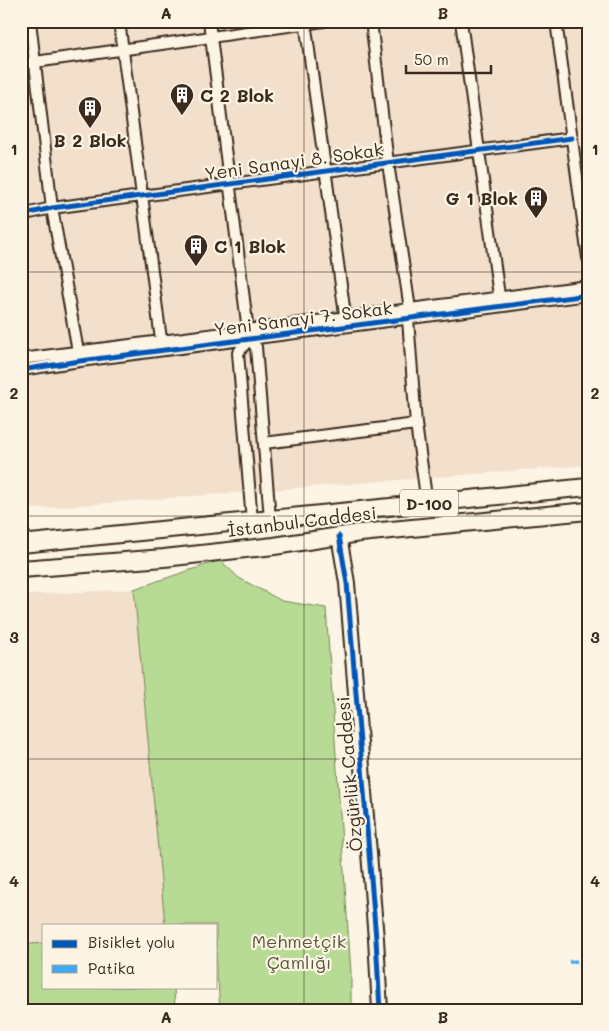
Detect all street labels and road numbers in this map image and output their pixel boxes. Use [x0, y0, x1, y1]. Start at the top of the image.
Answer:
street label: Yeni Sanayi 8. Sokak [203, 137, 385, 185]
street label: Yeni Sanayi 7. Sokak [212, 295, 394, 341]
road number: D-100 [400, 489, 458, 516]
street label: İstanbul Caddesi [226, 500, 378, 542]
street label: Özgürlük Caddesi [330, 695, 368, 853]

